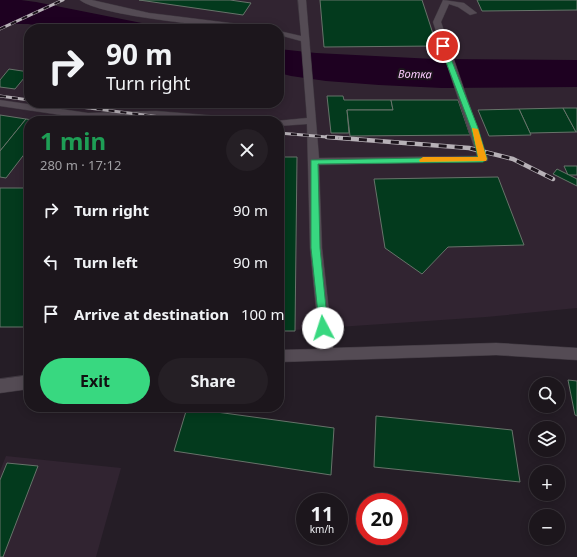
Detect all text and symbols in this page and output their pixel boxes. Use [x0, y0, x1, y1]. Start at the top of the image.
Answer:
pin [426, 29, 460, 63]
text: 90 m [106, 35, 173, 73]
icon: arrive [432, 35, 454, 57]
icon: right [40, 40, 92, 92]
water label: Вотка [398, 66, 432, 81]
text: Turn right [106, 71, 190, 95]
text: 1 min [40, 124, 106, 157]
button: close [226, 129, 268, 171]
text: 280 m · 17:12 [40, 156, 121, 174]
icon: right [40, 199, 62, 221]
text: Turn right [74, 200, 149, 220]
text: 90 m [233, 200, 268, 220]
icon: left [40, 251, 62, 273]
text: Turn left [74, 252, 138, 272]
text: 90 m [233, 252, 268, 272]
icon: arrive [40, 303, 62, 325]
text: Arrive at destination [74, 304, 229, 324]
text: 100 m [241, 304, 285, 324]
position arrow [302, 307, 344, 349]
button: Exit [40, 358, 150, 404]
button: Share [158, 358, 268, 404]
map controls [529, 377, 565, 545]
button: search [529, 377, 565, 413]
button: layers [529, 421, 565, 457]
button: + [529, 465, 565, 501]
speed limit sign: 20 [356, 493, 408, 545]
text: 11 [311, 500, 333, 527]
button: − [529, 509, 565, 545]
text: km/h [310, 522, 334, 536]

